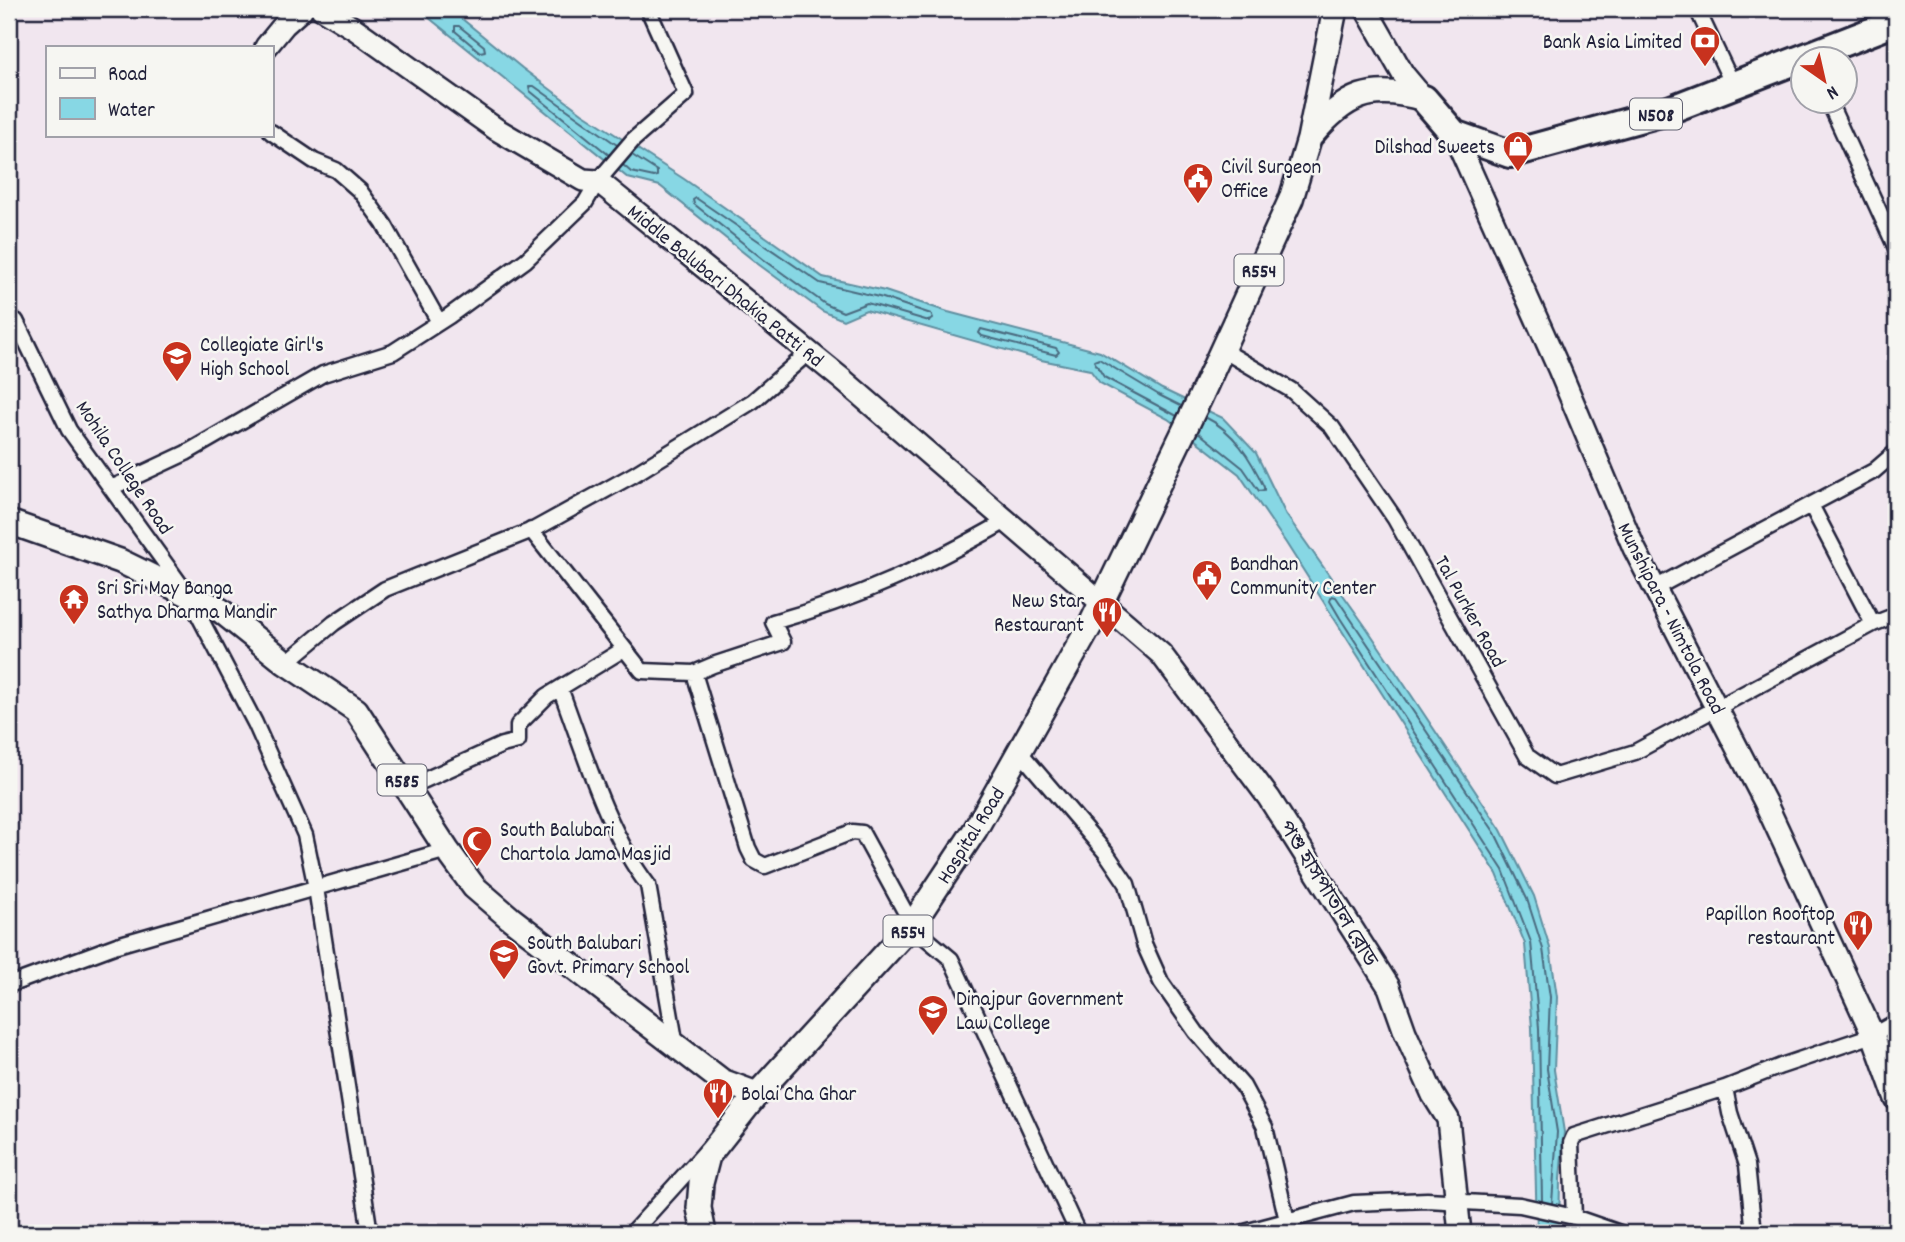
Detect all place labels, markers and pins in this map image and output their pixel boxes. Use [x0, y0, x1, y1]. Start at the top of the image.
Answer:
bank icon: Bank Asia Limited [1688, 24, 1722, 68]
place label: Bank Asia Limited [1543, 29, 1682, 59]
shop icon: Dilshad Sweets [1501, 129, 1535, 173]
place label: Dilshad Sweets [1375, 134, 1495, 164]
place label: Civil Surgeon Office [1221, 154, 1321, 208]
public building icon: Civil Surgeon Office [1181, 161, 1215, 205]
place label: Collegiate Girl's High School [200, 332, 324, 386]
school or university icon: Collegiate Girl's High School [160, 339, 194, 383]
place label: Bandhan Community Center [1230, 551, 1377, 605]
public building icon: Bandhan Community Center [1190, 558, 1224, 602]
place label: Sri Sri May Banga Sathya Dharma Mandir [97, 575, 277, 629]
temple icon: Sri Sri May Banga Sathya Dharma Mandir [57, 582, 91, 626]
place label: New Star Restaurant [994, 588, 1084, 642]
restaurant icon: New Star Restaurant [1090, 595, 1124, 639]
place label: South Balubari Chartola Jama Masjid [500, 817, 671, 871]
mosque icon: South Balubari Chartola Jama Masjid [460, 824, 494, 868]
place label: Papillon Rooftop restaurant [1705, 901, 1835, 955]
restaurant icon: Papillon Rooftop restaurant [1841, 908, 1875, 952]
place label: South Balubari Govt. Primary School [527, 930, 689, 984]
school or university icon: South Balubari Govt. Primary School [487, 937, 521, 981]
place label: Dinajpur Government Law College [956, 986, 1124, 1040]
school or university icon: Dinajpur Government Law College [916, 993, 950, 1037]
restaurant icon: Bolai Cha Ghar [701, 1076, 735, 1120]
place label: Bolai Cha Ghar [741, 1081, 857, 1111]

